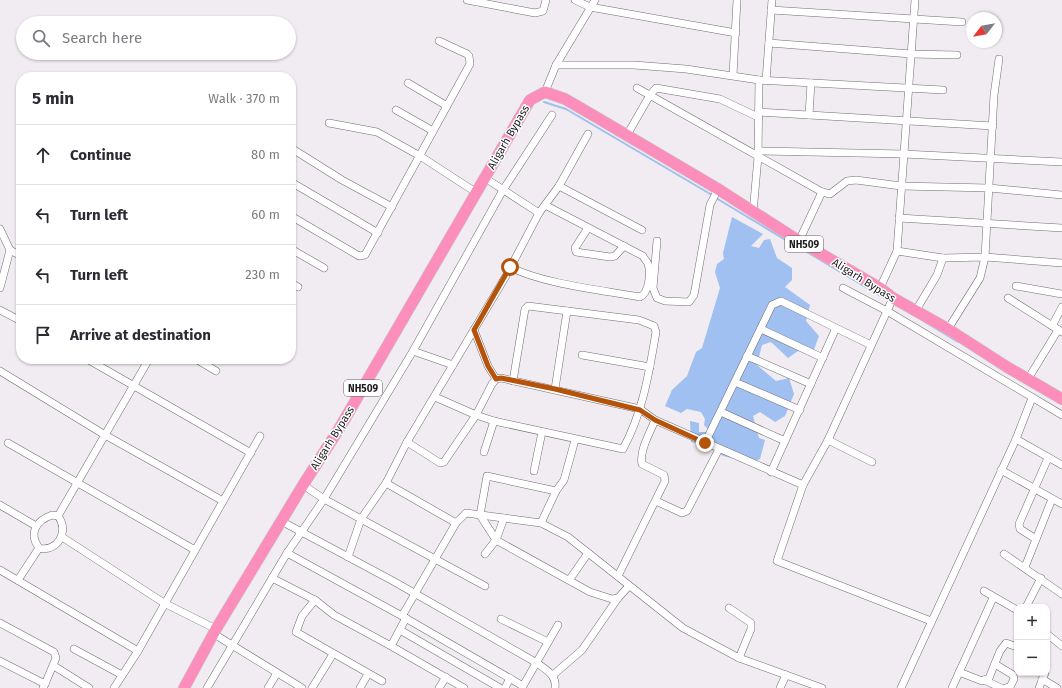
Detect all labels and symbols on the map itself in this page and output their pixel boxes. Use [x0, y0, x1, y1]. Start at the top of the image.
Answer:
north arrow [966, 12, 1002, 48]
street label: Aligarh Bypass [485, 103, 532, 172]
road number: NH509 [785, 236, 823, 252]
street label: Aligarh Bypass [830, 256, 898, 305]
route start [501, 258, 519, 276]
road number: NH509 [344, 380, 382, 396]
street label: Aligarh Bypass [308, 404, 357, 472]
route end [696, 434, 714, 452]

